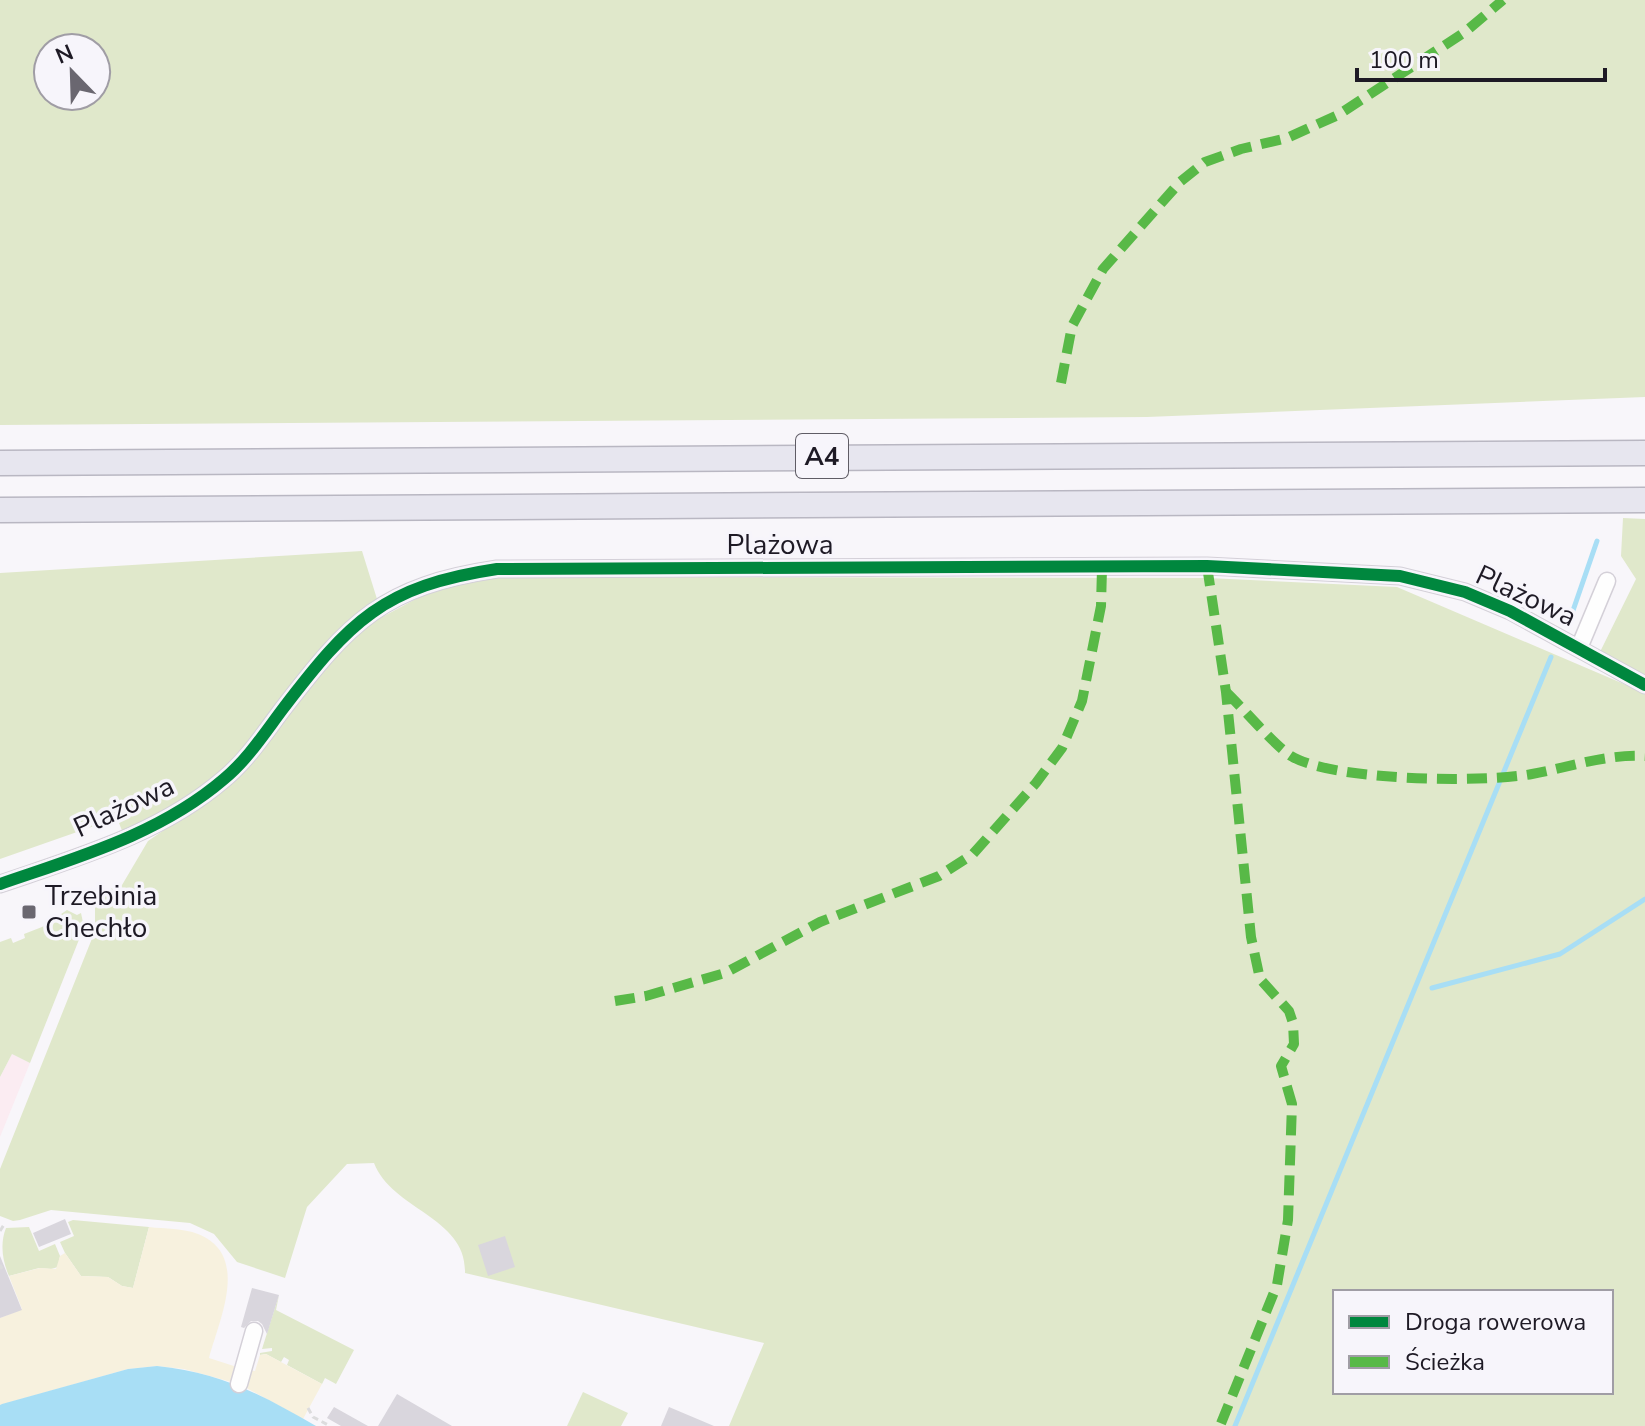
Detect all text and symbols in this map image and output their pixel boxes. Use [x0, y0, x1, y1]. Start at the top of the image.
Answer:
north arrow [32, 32, 112, 112]
scale bar [1357, 32, 1605, 82]
text: N [51, 37, 78, 72]
text: 100 m [1369, 44, 1439, 76]
road number: A4 [796, 434, 848, 478]
street label: Plażowa [726, 526, 834, 564]
street label: Plażowa [1469, 556, 1583, 636]
street label: Plażowa [67, 767, 181, 847]
place label: Trzebinia Chechło [45, 877, 157, 947]
marker: Trzebinia Chechło [20, 903, 38, 921]
legend [1333, 1290, 1613, 1394]
text: Droga rowerowa [1405, 1306, 1586, 1338]
text: Ścieżka [1405, 1346, 1485, 1378]

